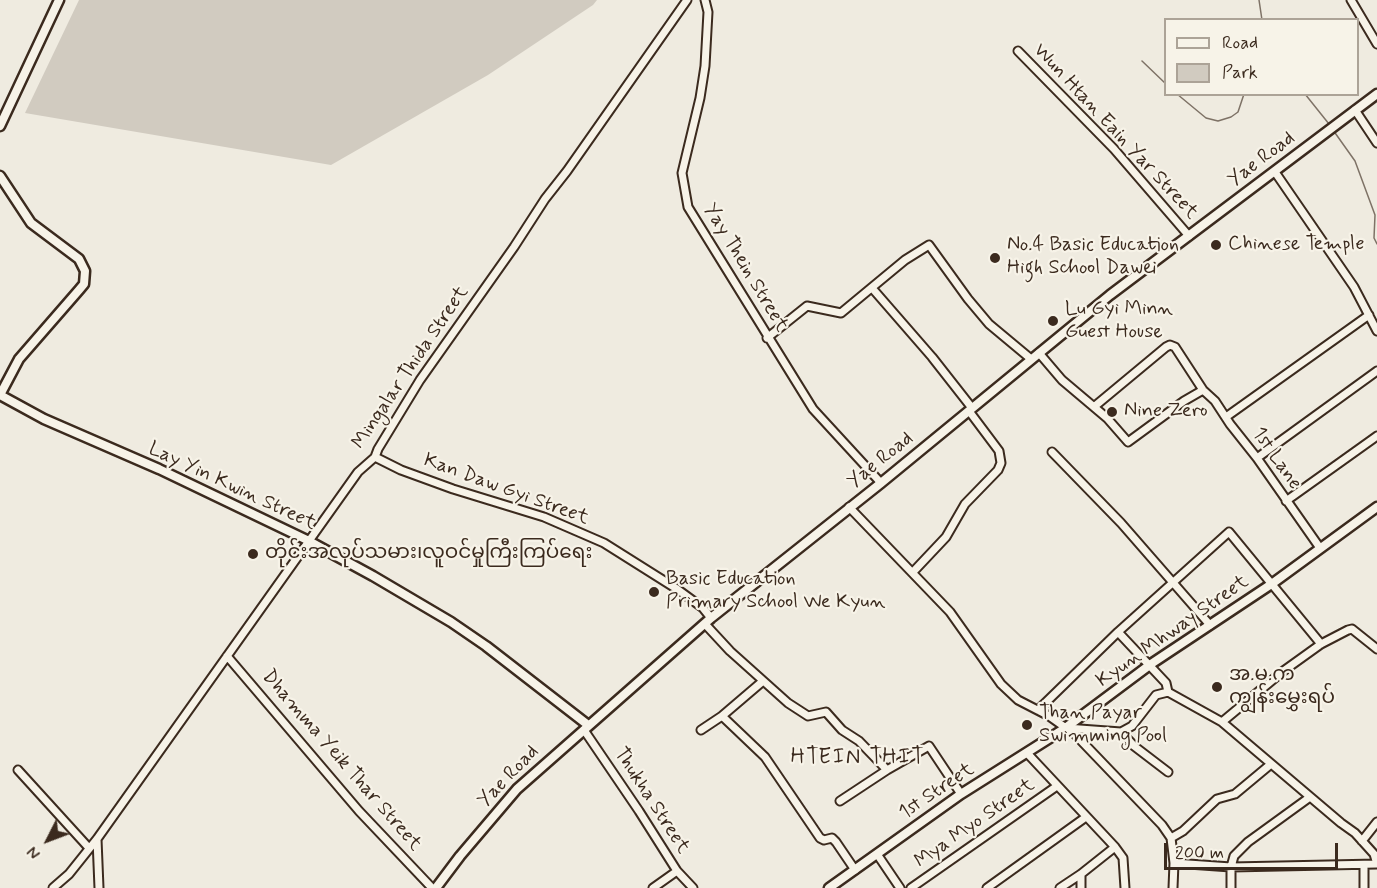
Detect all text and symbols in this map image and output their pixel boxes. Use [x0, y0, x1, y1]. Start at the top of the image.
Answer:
legend [1164, 18, 1359, 96]
text: Road [1222, 31, 1258, 55]
street label: Wun Htan Eain Yar Street [1027, 39, 1203, 225]
text: Park [1222, 61, 1258, 85]
street label: Yae Road [1224, 127, 1300, 193]
street label: Yay Thein Street [697, 199, 793, 337]
place label: Chinese Temple [1228, 233, 1365, 257]
place label: No.4 Basic Education High School Dawei [1007, 234, 1179, 281]
marker: Chinese Temple [1209, 238, 1223, 252]
marker: No.4 Basic Education High School Dawei [988, 251, 1002, 265]
street label: Mingalar Thida Street [348, 282, 474, 454]
place label: Lu Gyi Minn Guest House [1065, 298, 1173, 345]
marker: Lu Gyi Minn Guest House [1046, 314, 1060, 328]
place label: Nine Zero [1124, 400, 1208, 424]
marker: Nine Zero [1105, 405, 1119, 419]
street label: 1st Lane [1246, 423, 1306, 495]
street label: Yae Road [843, 427, 919, 495]
street label: Lay Yin Kwin Street [144, 438, 320, 536]
street label: Kan Daw Gyi Street [420, 449, 592, 531]
place label: တိုင်းအလုပ်သမား၊လူဝင်မှုကြီးကြပ်ရေး [265, 542, 592, 566]
marker: တိုင်းအလုပ်သမား၊လူဝင်မှုကြီးကြပ်ရေး [246, 547, 260, 561]
place label: Basic Education Primary School We Kyun [666, 568, 885, 615]
street label: Kyun Mhway Street [1092, 570, 1254, 694]
marker: Basic Education Primary School We Kyun [647, 585, 661, 599]
place label: အ.မ.က ကျွန်းမွှေးရပ် [1229, 664, 1335, 711]
street label: Dhamma Yeik Thar Street [256, 665, 426, 857]
marker: အ.မ.က ကျွန်းမွှေးရပ် [1210, 680, 1224, 694]
place label: Than Payar Swimming Pool [1039, 702, 1167, 749]
marker: Than Payar Swimming Pool [1020, 718, 1034, 732]
street label: Yae Road [473, 741, 545, 813]
street label: Thukha Street [608, 743, 694, 859]
district label: HTEIN THIT [788, 745, 928, 771]
street label: 1st Street [895, 758, 979, 826]
street label: Mya Myo Street [910, 774, 1040, 874]
north arrow [18, 810, 78, 870]
scale bar [1167, 831, 1341, 869]
text: N [23, 841, 46, 863]
text: 200 m [1175, 841, 1224, 865]

